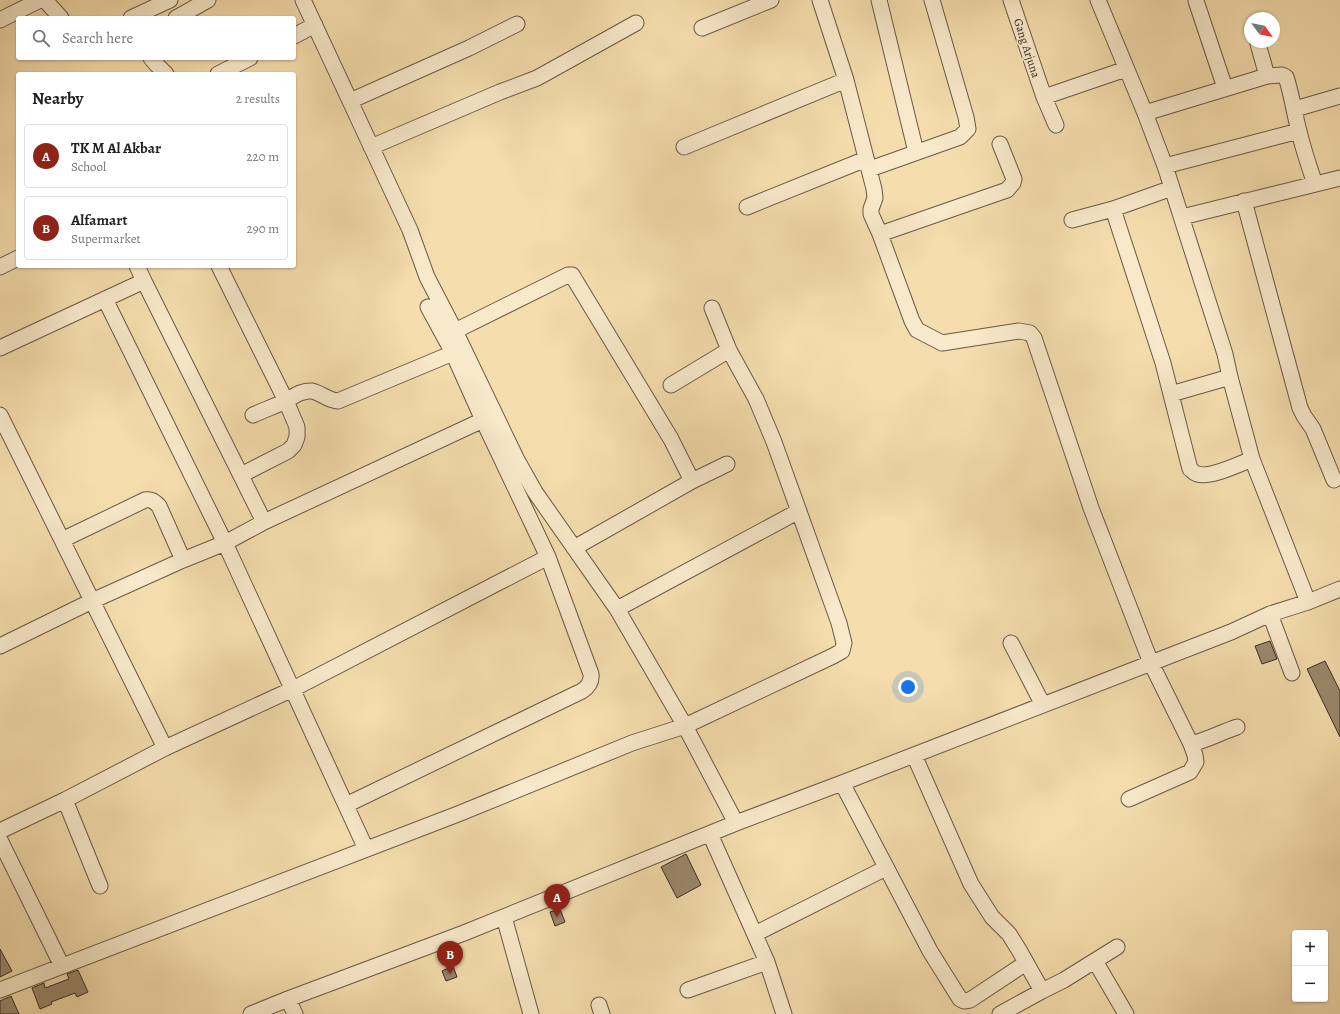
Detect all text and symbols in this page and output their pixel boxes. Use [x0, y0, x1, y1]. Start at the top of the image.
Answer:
north arrow [1244, 12, 1280, 48]
search box [16, 16, 296, 60]
street label: Gang Arjuna [1010, 16, 1044, 80]
icon: search [30, 27, 52, 49]
text: Search here [62, 28, 133, 48]
text: Nearby [32, 87, 83, 110]
text: 2 results [236, 90, 280, 107]
text: TK M Al Akbar [71, 138, 161, 158]
text: A [42, 148, 50, 165]
text: 220 m [246, 148, 279, 165]
text: School [71, 158, 106, 175]
text: Alfamart [71, 210, 127, 230]
text: B [42, 220, 50, 237]
text: 290 m [247, 220, 279, 237]
text: Supermarket [71, 230, 141, 247]
your location [898, 677, 918, 697]
pin: A [544, 884, 570, 917]
map controls [1292, 930, 1328, 1002]
button: + [1292, 930, 1328, 966]
pin: B [437, 941, 463, 974]
button: − [1292, 966, 1328, 1002]

